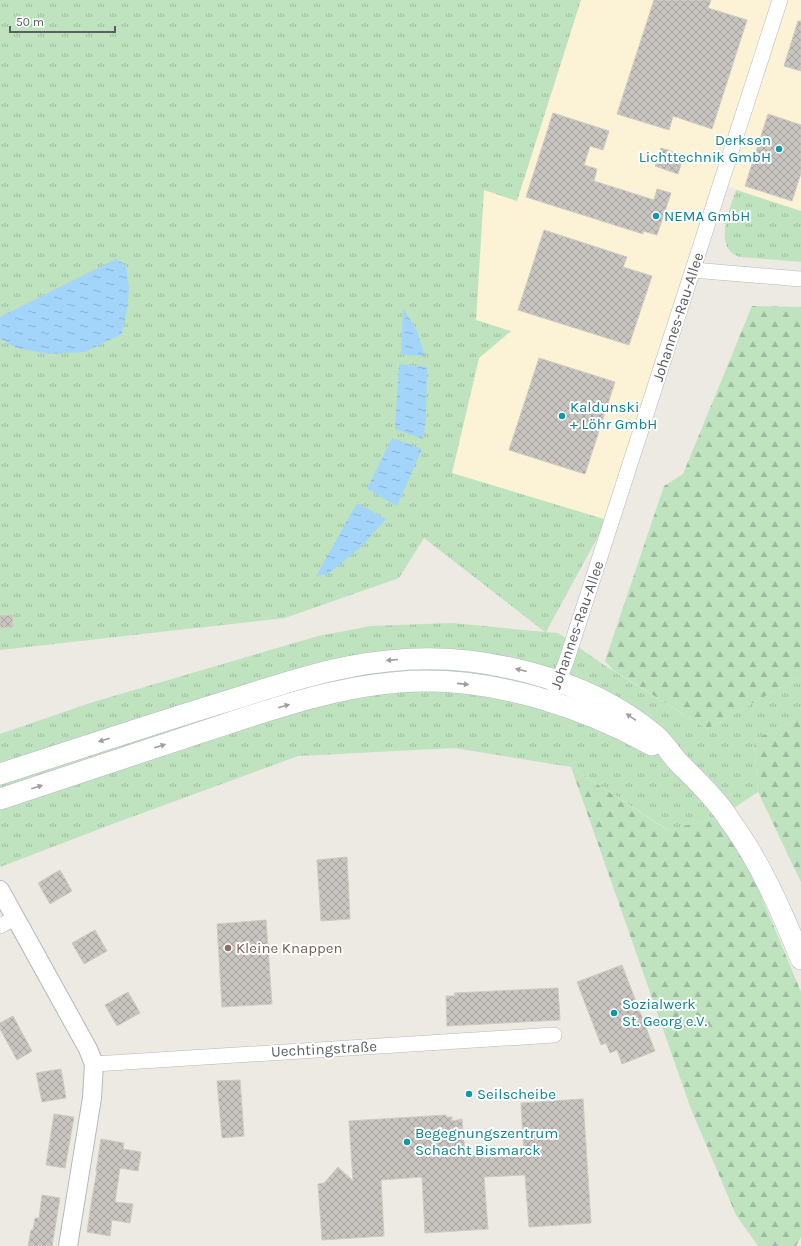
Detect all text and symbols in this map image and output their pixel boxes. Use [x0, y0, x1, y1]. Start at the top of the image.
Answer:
scale bar [10, 8, 115, 34]
text: 50 m [16, 15, 44, 29]
place label: Derksen Lichttechnik GmbH [639, 131, 771, 166]
marker: Derksen Lichttechnik GmbH [774, 144, 784, 154]
place label: NEMA GmbH [664, 207, 750, 225]
marker: NEMA GmbH [651, 211, 661, 221]
street label: Johannes-Rau-Allee [649, 250, 707, 384]
place label: Kaldunski + Löhr GmbH [570, 398, 657, 433]
marker: Kaldunski + Löhr GmbH [557, 411, 567, 421]
street label: Johannes-Rau-Allee [547, 558, 607, 692]
one-way arrow [386, 657, 398, 664]
one-way arrow [514, 667, 526, 673]
one-way arrow [456, 680, 469, 687]
one-way arrow [278, 703, 290, 709]
one-way arrow [625, 713, 636, 721]
one-way arrow [98, 737, 110, 743]
one-way arrow [155, 743, 167, 749]
one-way arrow [31, 784, 43, 790]
place label: Kleine Knappen [236, 939, 343, 957]
marker: Kleine Knappen [223, 943, 233, 953]
place label: Sozialwerk St. Georg e.V. [622, 995, 708, 1030]
marker: Sozialwerk St. Georg e.V. [609, 1008, 619, 1018]
street label: Uechtingstraße [271, 1037, 377, 1061]
place label: Seilscheibe [477, 1085, 556, 1103]
marker: Seilscheibe [464, 1089, 474, 1099]
place label: Begegnungszentrum Schacht Bismarck [415, 1124, 558, 1159]
marker: Begegnungszentrum Schacht Bismarck [402, 1137, 412, 1147]

